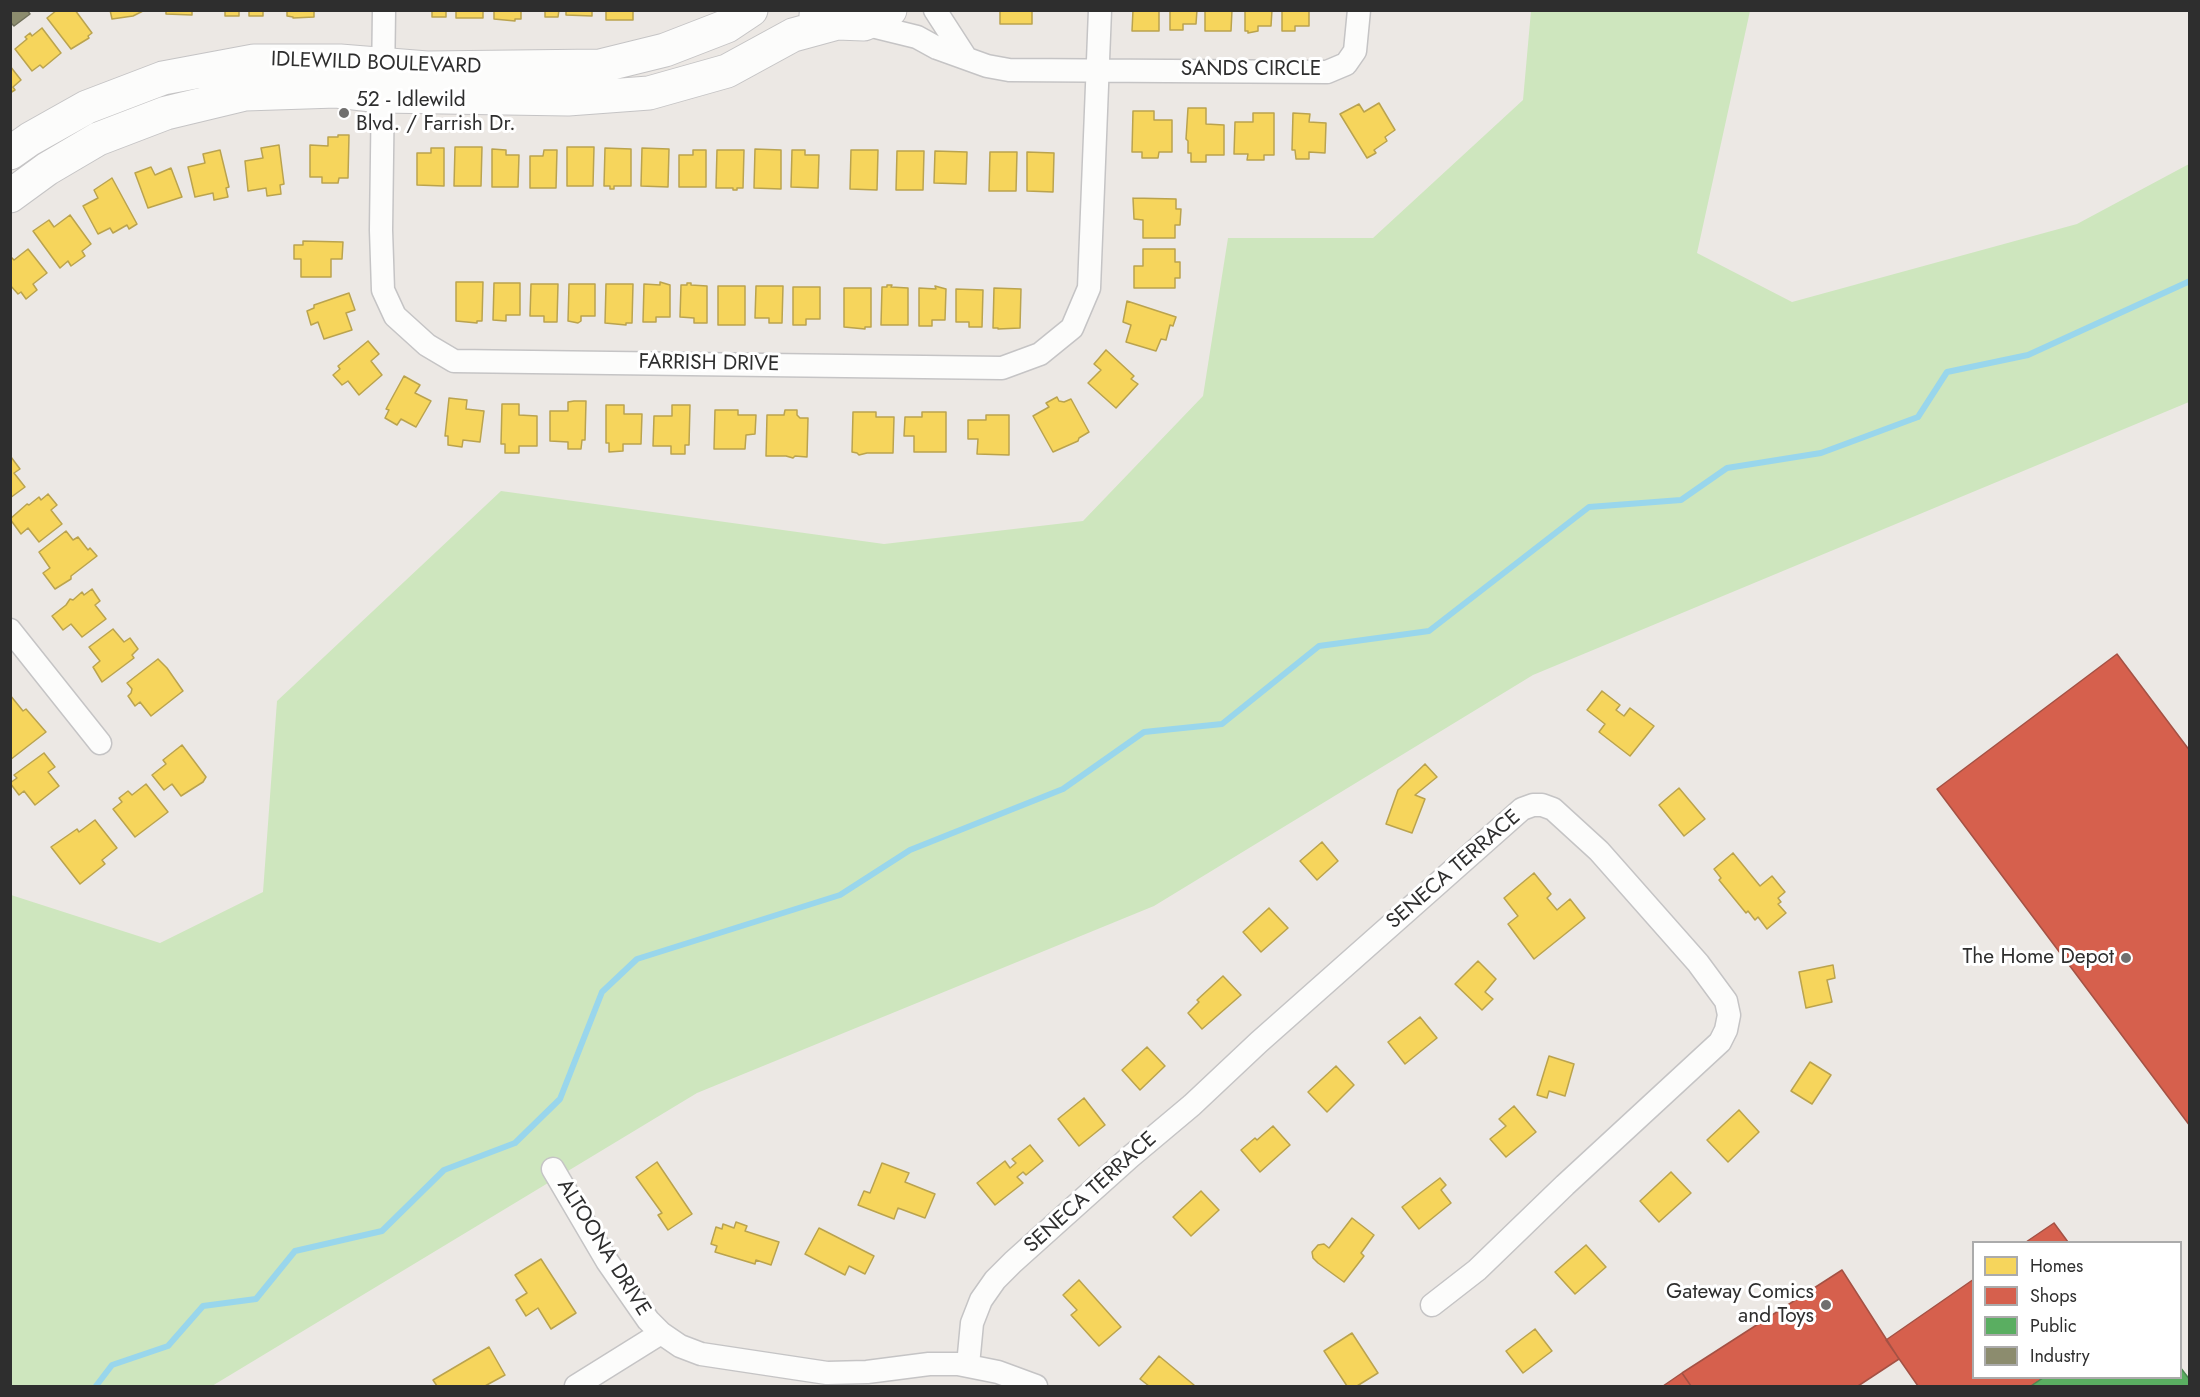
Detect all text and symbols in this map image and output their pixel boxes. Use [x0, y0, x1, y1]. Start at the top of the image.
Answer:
street label: IDLEWILD BOULEVARD [270, 48, 482, 80]
street label: SANDS CIRCLE [1181, 57, 1321, 83]
place label: 52 - Idlewild Blvd. / Farrish Dr. [356, 88, 516, 138]
marker: 52 - Idlewild Blvd. / Farrish Dr. [337, 106, 351, 120]
street label: FARRISH DRIVE [638, 350, 780, 378]
street label: SENECA TERRACE [1382, 805, 1526, 935]
place label: The Home Depot [1963, 945, 2114, 971]
marker: The Home Depot [2119, 951, 2133, 965]
street label: SENECA TERRACE [1020, 1127, 1162, 1259]
street label: ALTOONA DRIVE [551, 1175, 655, 1321]
legend [1972, 1241, 2182, 1379]
text: Homes [2030, 1253, 2083, 1279]
place label: Gateway Comics and Toys [1666, 1280, 1814, 1330]
text: Shops [2030, 1283, 2077, 1309]
marker: Gateway Comics and Toys [1819, 1298, 1833, 1312]
text: Public [2030, 1313, 2077, 1339]
text: Industry [2030, 1343, 2090, 1369]

